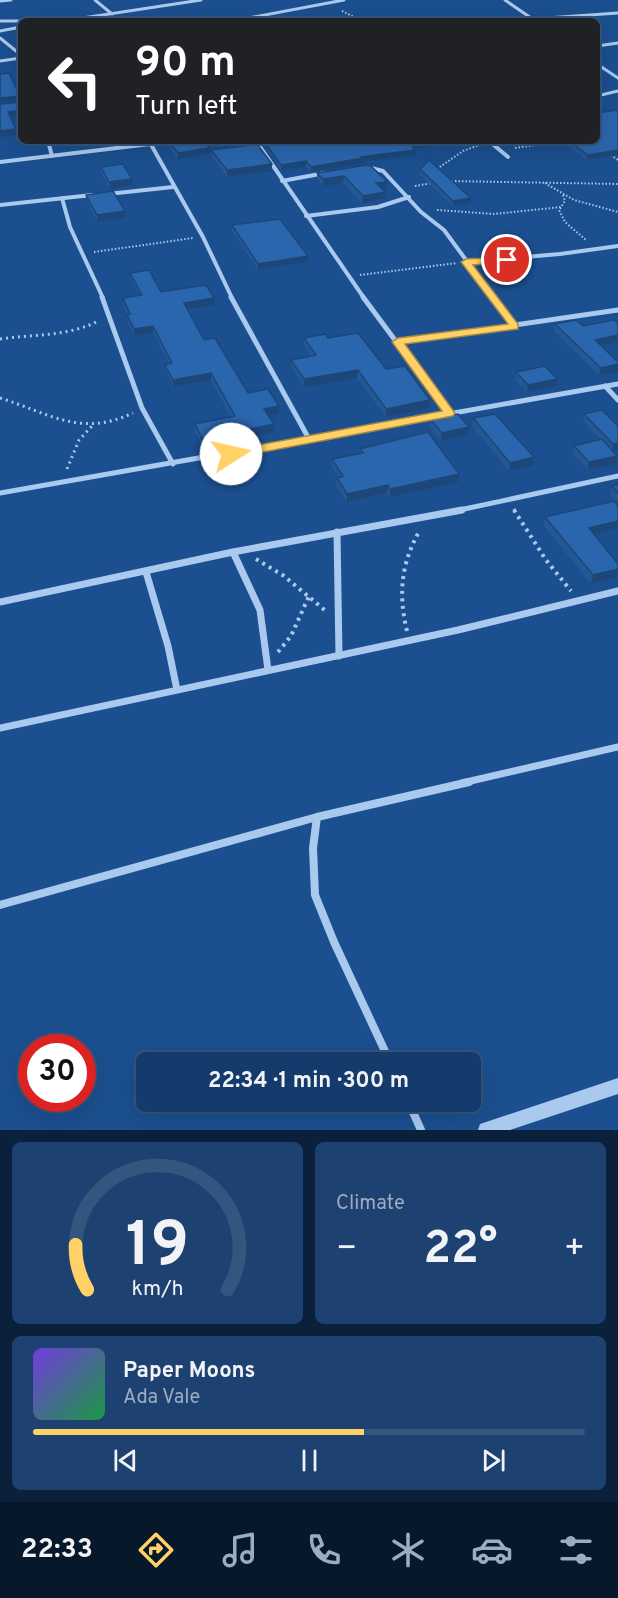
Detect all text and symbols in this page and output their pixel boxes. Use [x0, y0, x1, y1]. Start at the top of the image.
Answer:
text: 90 m [135, 38, 236, 91]
icon: left [36, 42, 114, 120]
text: Turn left [135, 90, 237, 124]
pin [481, 234, 532, 285]
icon: arrive [490, 243, 523, 276]
position arrow [199, 422, 263, 486]
speed limit sign: 30 [18, 1034, 96, 1112]
text: 22:34 · 1 min · 300 m [208, 1068, 409, 1095]
text: Climate [336, 1191, 405, 1217]
text: 19 [126, 1209, 189, 1288]
text: 22° [424, 1222, 497, 1279]
text: − [336, 1229, 357, 1271]
text: + [564, 1229, 585, 1271]
text: km/h [131, 1276, 184, 1303]
text: Paper Moons [123, 1358, 255, 1385]
text: Ada Vale [123, 1385, 200, 1411]
icon: previous [109, 1444, 142, 1477]
icon: pause [293, 1444, 326, 1477]
icon: next [477, 1444, 510, 1477]
icon: directions [135, 1529, 177, 1571]
icon: music [219, 1529, 261, 1571]
icon: phone [303, 1529, 345, 1571]
icon: climate [387, 1529, 429, 1571]
icon: car [471, 1529, 513, 1571]
icon: filters [555, 1529, 597, 1571]
text: 22:33 [21, 1533, 93, 1567]

